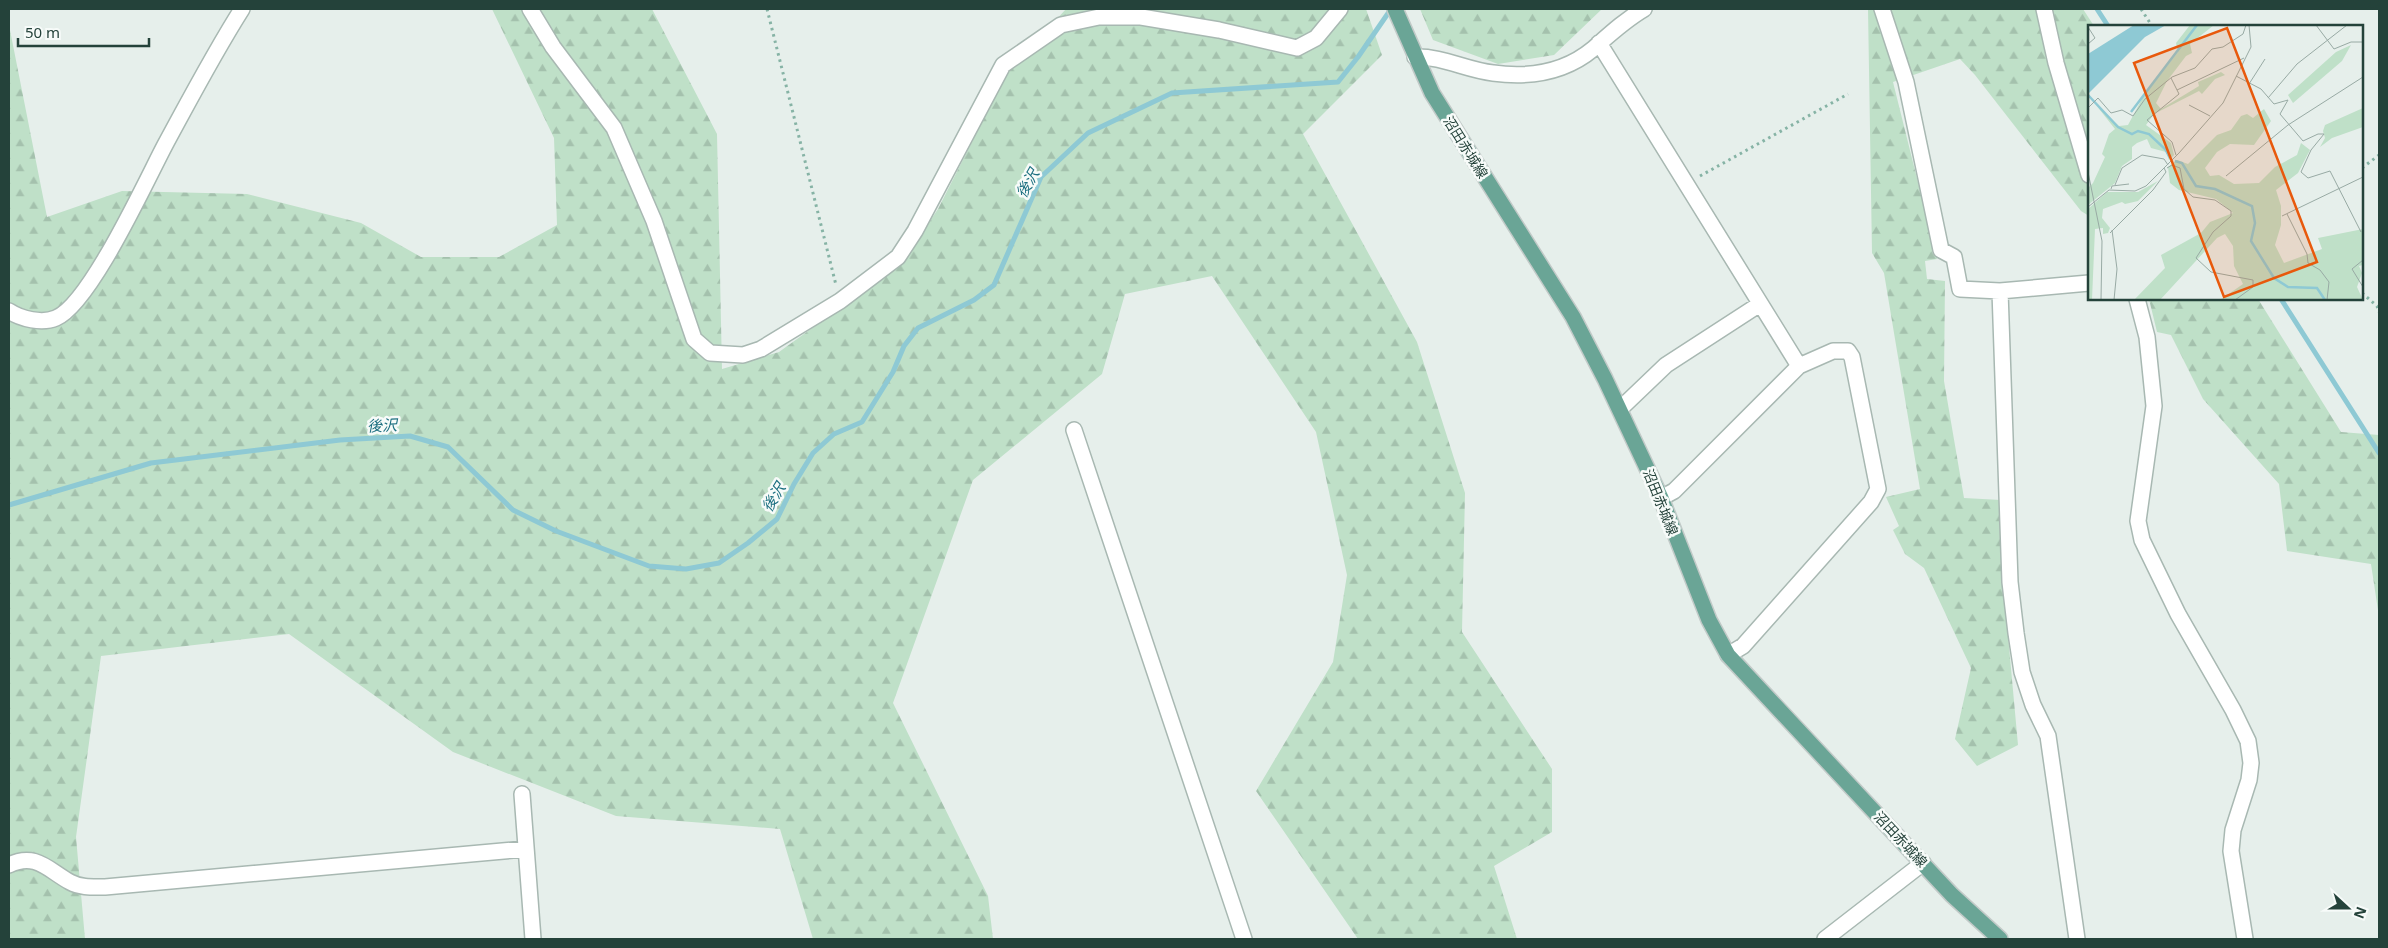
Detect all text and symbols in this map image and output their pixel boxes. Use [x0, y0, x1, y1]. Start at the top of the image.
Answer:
scale bar [18, 15, 149, 47]
text: 50 m [25, 22, 60, 42]
inset map [2088, 25, 2363, 300]
street label: 沼田赤城線 [1439, 112, 1493, 182]
water label: 後沢 [1011, 163, 1044, 201]
water label: 後沢 [366, 414, 399, 436]
street label: 沼田赤城線 [1639, 466, 1683, 538]
water label: 後沢 [757, 477, 790, 515]
street label: 沼田赤城線 [1870, 807, 1932, 871]
north arrow [2323, 883, 2373, 933]
text: N [2350, 904, 2372, 922]

